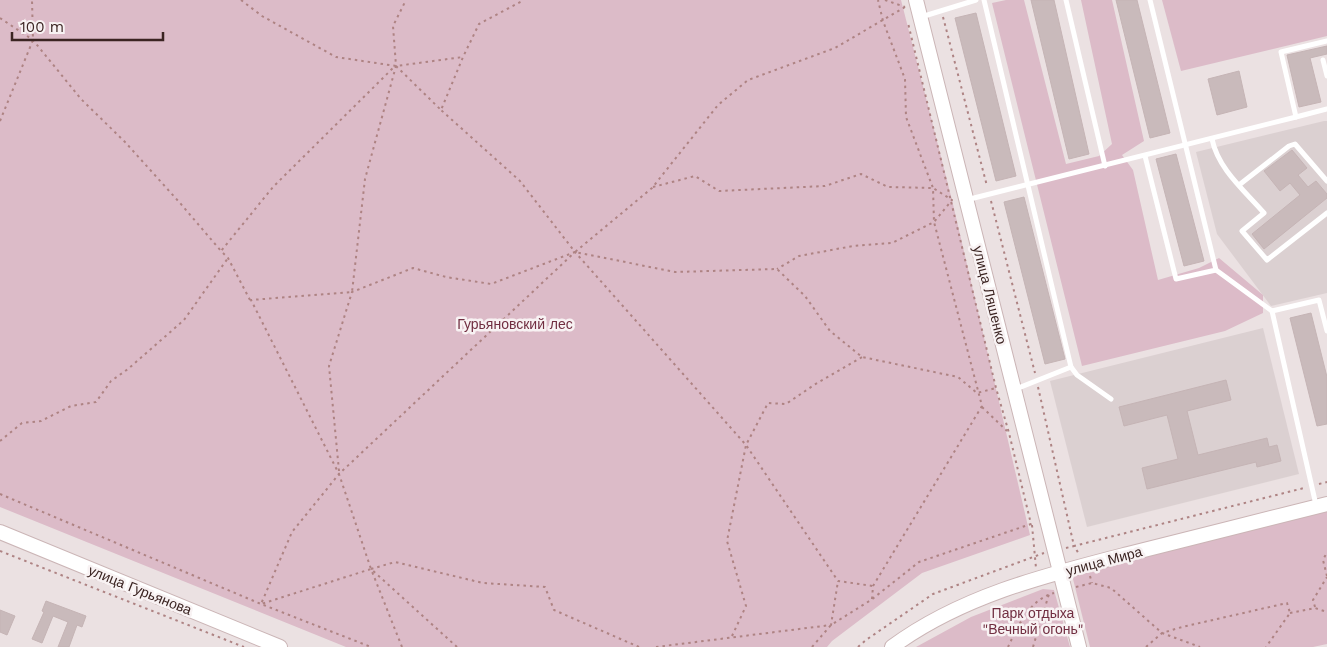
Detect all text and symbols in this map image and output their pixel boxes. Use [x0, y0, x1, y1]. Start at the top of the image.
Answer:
scale bar [12, 10, 164, 42]
text: 100 m [20, 18, 64, 36]
street label: улица Ляшенко [970, 244, 1010, 346]
park label: Гурьяновский лес [457, 316, 573, 332]
street label: улица Мира [1064, 543, 1144, 579]
street label: улица Гурьянова [86, 562, 194, 618]
park label: Парк отдыха "Вечный огонь" [982, 605, 1084, 637]

